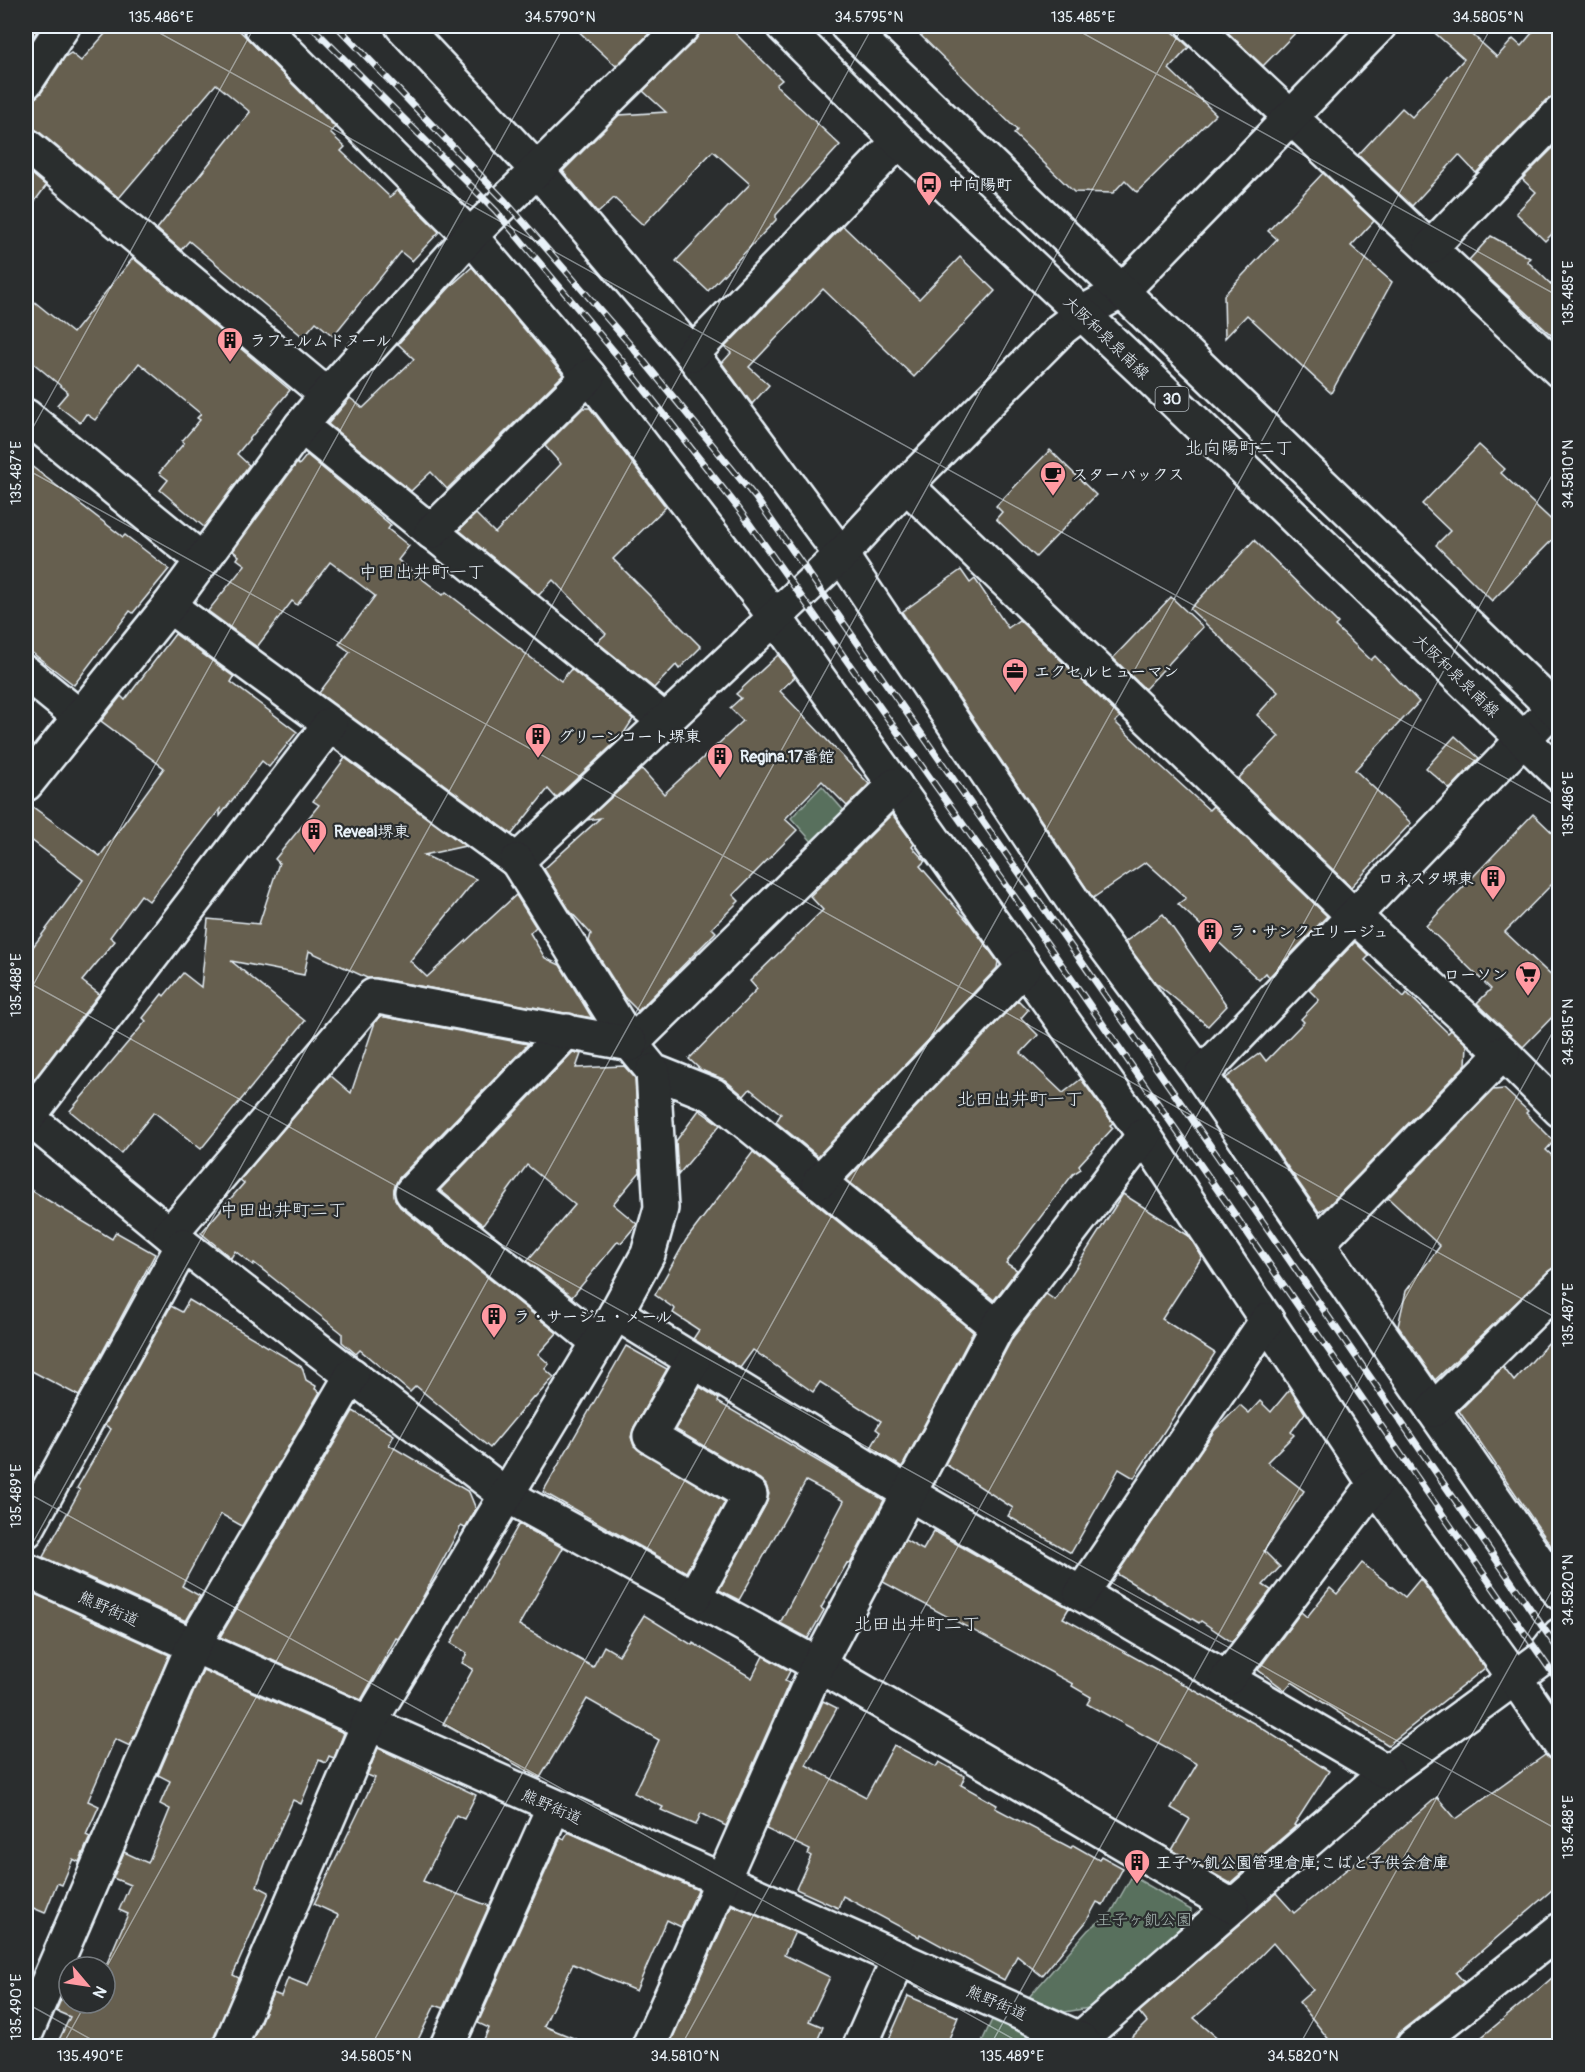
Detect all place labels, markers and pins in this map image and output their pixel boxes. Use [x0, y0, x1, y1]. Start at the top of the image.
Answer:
bus stop icon: 中向陽町 [914, 169, 944, 207]
place label: 中向陽町 [948, 175, 1012, 195]
building icon: ラフェルムドヌール [215, 325, 245, 363]
place label: ラフェルムドヌール [250, 331, 392, 351]
cafe icon: スターバックス [1038, 459, 1068, 497]
place label: スターバックス [1072, 465, 1184, 485]
office icon: エクセルヒューマン [1000, 656, 1030, 694]
place label: エクセルヒューマン [1034, 662, 1179, 682]
building icon: グリーンコート堺東 [523, 721, 553, 759]
place label: グリーンコート堺東 [558, 727, 701, 747]
building icon: Regina.17番館 [705, 741, 735, 779]
place label: Regina.17番館 [740, 747, 835, 767]
building icon: Reveal堺東 [299, 816, 329, 854]
place label: Reveal堺東 [334, 822, 410, 842]
building icon: ロネスタ堺東 [1478, 863, 1508, 901]
place label: ロネスタ堺東 [1378, 869, 1474, 889]
building icon: ラ・サンクエリージュ [1195, 916, 1225, 954]
place label: ラ・サンクエリージュ [1230, 922, 1389, 942]
supermarket icon: ローソン [1513, 959, 1543, 997]
place label: ローソン [1444, 965, 1508, 985]
building icon: ラ・サージュ・メール [479, 1301, 509, 1339]
place label: ラ・サージュ・メール [514, 1307, 673, 1327]
building icon: 王子ヶ飢公園管理倉庫;こばと子供会倉庫 [1122, 1847, 1152, 1885]
place label: 王子ヶ飢公園管理倉庫;こばと子供会倉庫 [1156, 1853, 1448, 1873]

